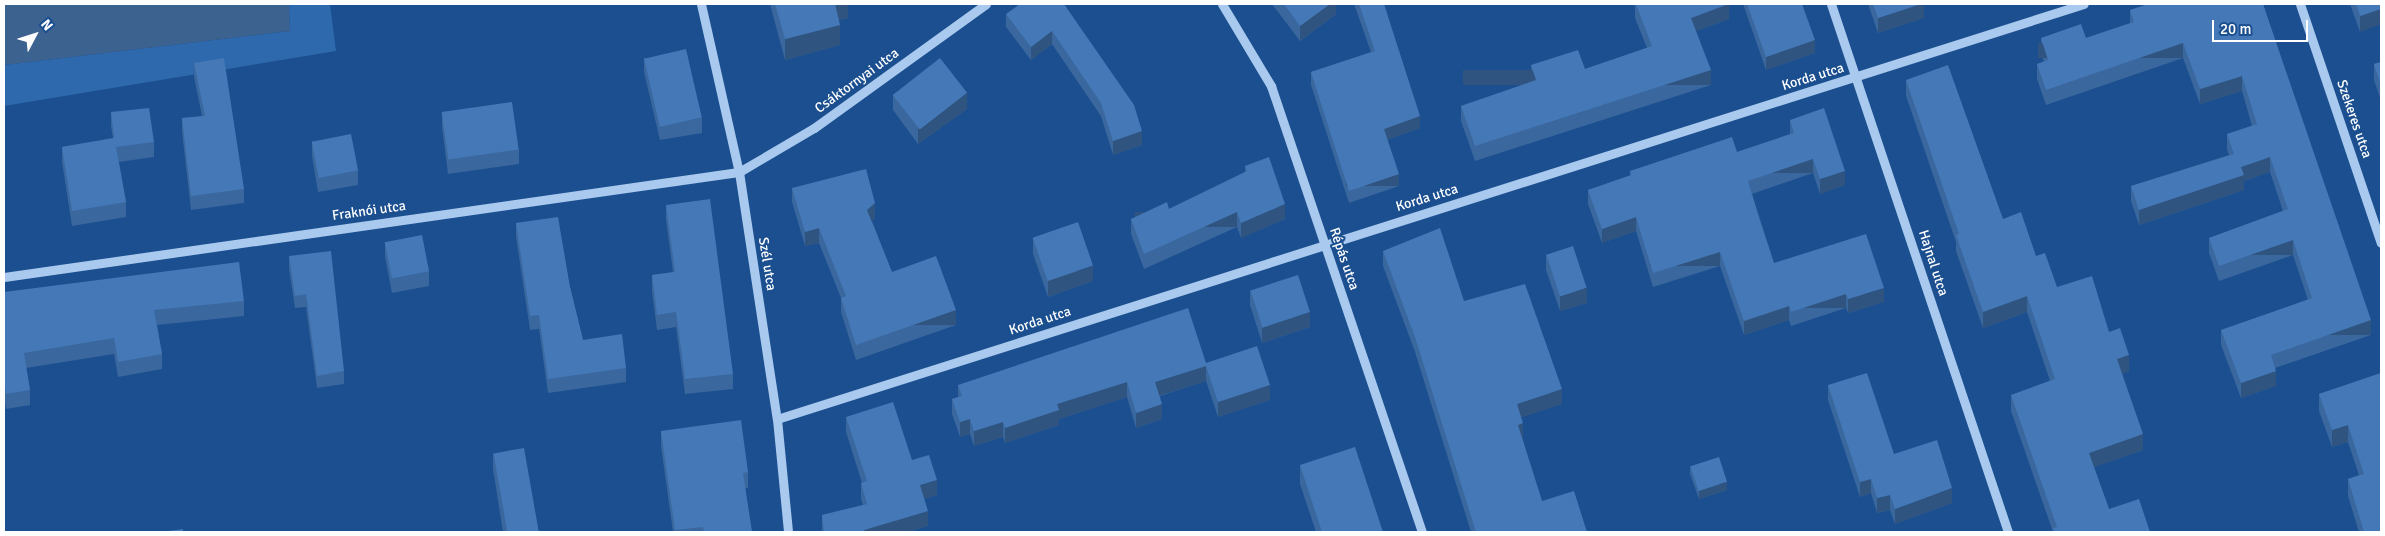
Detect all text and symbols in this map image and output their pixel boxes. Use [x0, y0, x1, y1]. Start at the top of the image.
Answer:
north arrow [10, 10, 60, 60]
scale bar [2215, 10, 2311, 42]
text: N [37, 16, 57, 34]
text: 20 m [2220, 20, 2251, 38]
street label: Csáktornyai utca [812, 45, 902, 117]
street label: Korda utca [1780, 60, 1846, 94]
street label: Szekeres utca [2333, 78, 2375, 160]
street label: Korda utca [1394, 181, 1460, 215]
street label: Fraknói utca [331, 198, 407, 224]
street label: Répás utca [1325, 225, 1363, 293]
street label: Hajnal utca [1914, 228, 1952, 298]
street label: Szél utca [754, 236, 780, 292]
street label: Korda utca [1007, 303, 1073, 339]

